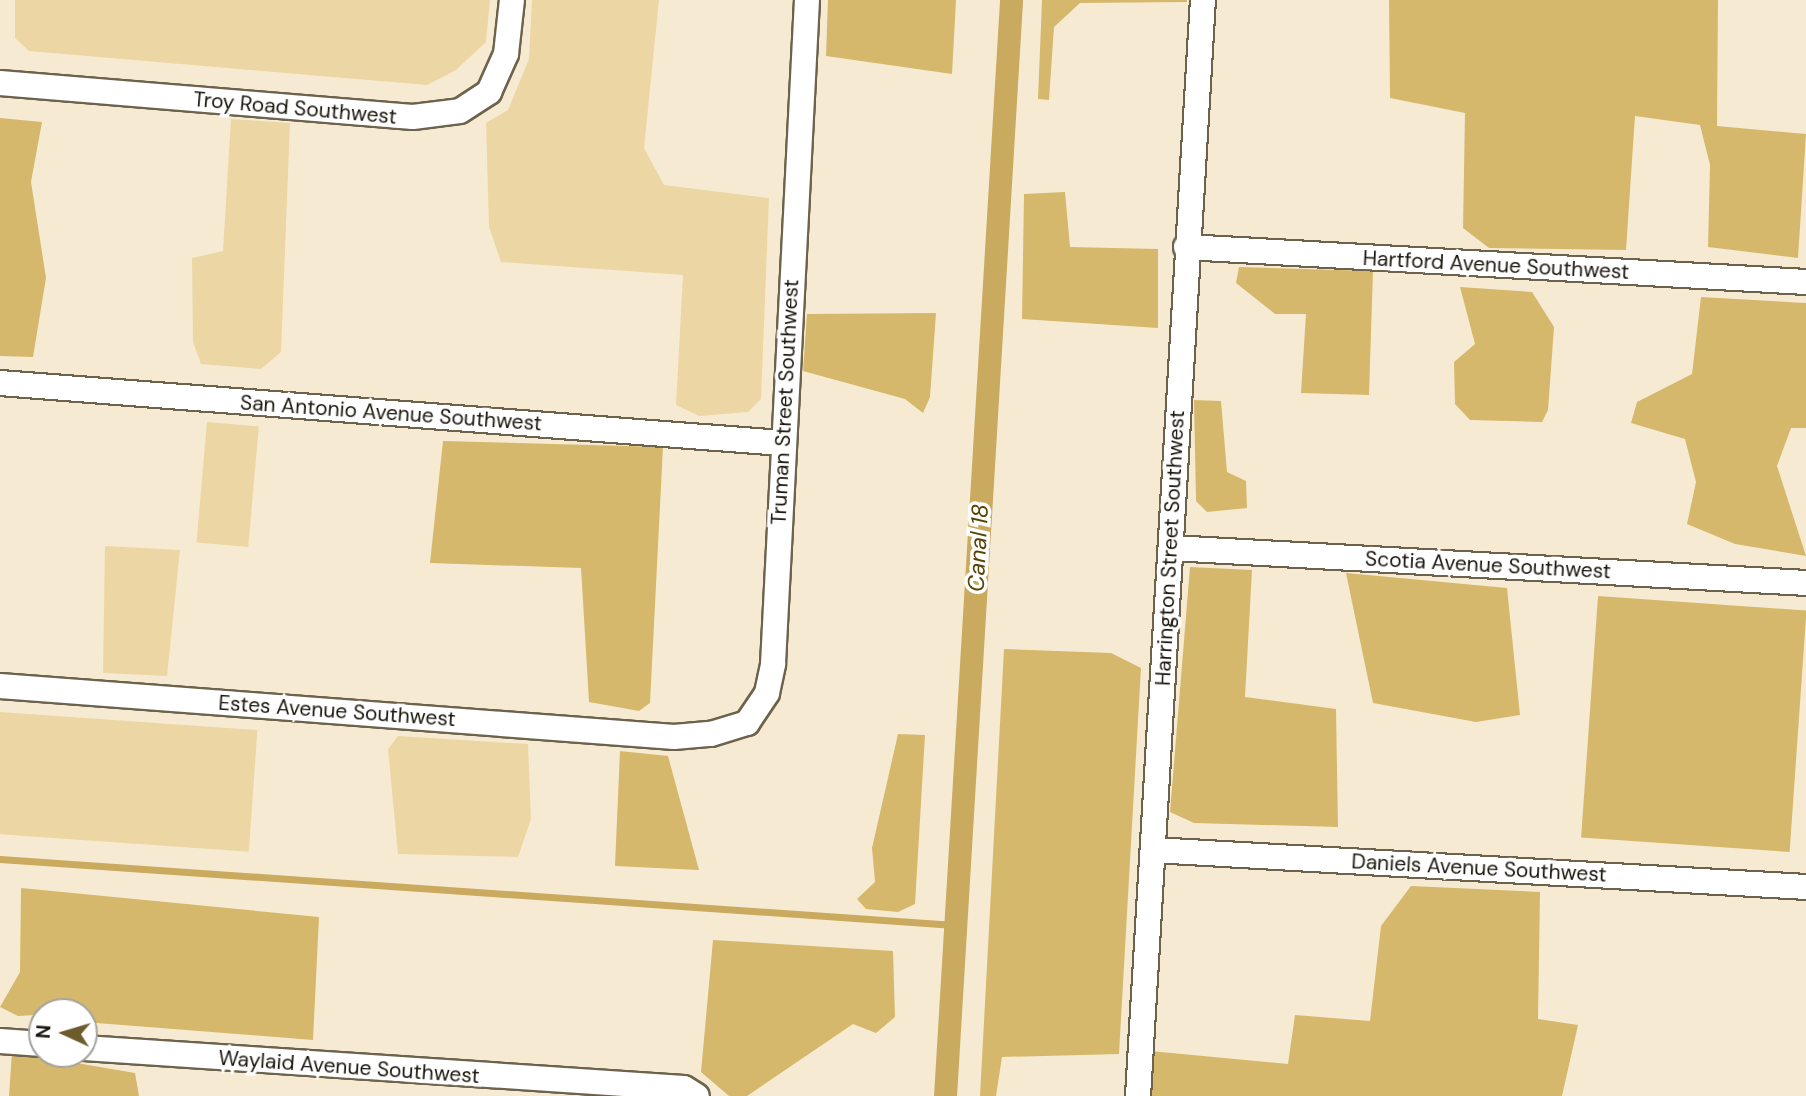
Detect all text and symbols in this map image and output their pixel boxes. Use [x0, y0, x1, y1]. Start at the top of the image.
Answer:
street label: Troy Road Southwest [192, 87, 398, 129]
street label: Hartford Avenue Southwest [1362, 245, 1630, 285]
street label: Truman Street Southwest [766, 278, 804, 526]
street label: San Antonio Avenue Southwest [239, 390, 543, 436]
street label: Harrington Street Southwest [1150, 410, 1190, 686]
water label: Canal 18 [962, 503, 994, 593]
street label: Scotia Avenue Southwest [1364, 546, 1612, 584]
street label: Estes Avenue Southwest [218, 690, 456, 732]
street label: Daniels Avenue Southwest [1351, 849, 1607, 887]
north arrow [28, 998, 98, 1068]
text: N [31, 1024, 56, 1039]
street label: Waylaid Avenue Southwest [218, 1045, 480, 1089]

